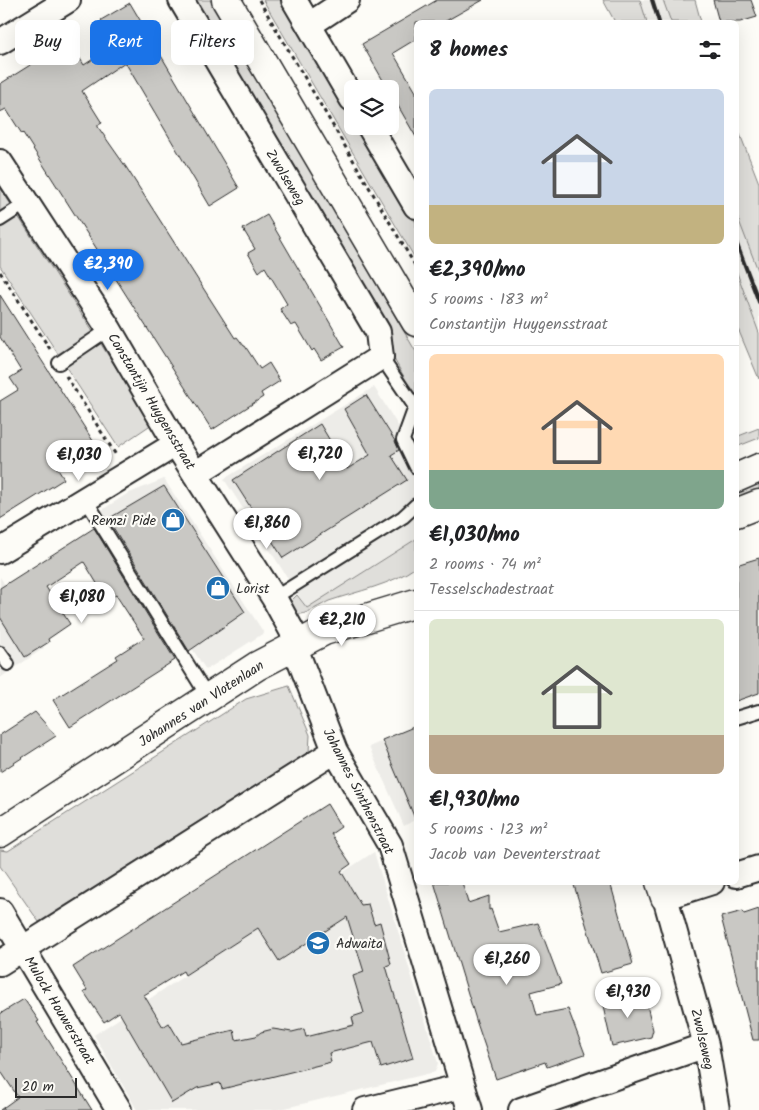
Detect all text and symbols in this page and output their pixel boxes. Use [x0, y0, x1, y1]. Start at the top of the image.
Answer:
chip: Buy [15, 20, 80, 65]
chip: Rent [90, 20, 161, 65]
chip: Filters [171, 20, 254, 65]
text: 8 homes [429, 34, 508, 67]
icon: filters [696, 36, 724, 64]
map controls [344, 80, 399, 135]
button: layers [344, 80, 399, 135]
icon: home [532, 121, 622, 211]
street label: Zwolseweg [260, 145, 311, 210]
pin: €2,390 [67, 248, 149, 291]
text: €2,390 [84, 252, 132, 277]
text: €2,390/mo [429, 254, 526, 287]
text: 5 rooms · 183 m² [429, 287, 548, 312]
text: Constantijn Huygensstraat [429, 312, 608, 337]
street label: Constantijn Huygensstraat [101, 329, 201, 475]
icon: home [532, 387, 622, 477]
pin: €1,720 [279, 438, 361, 481]
pin: €1,030 [38, 440, 120, 482]
text: €1,720 [298, 442, 342, 467]
text: €1,030 [57, 443, 101, 468]
shop icon: Remzi Pide [160, 507, 186, 533]
pin: €1,860 [226, 508, 308, 550]
place label: Remzi Pide [91, 510, 157, 532]
text: €1,860 [244, 511, 290, 536]
text: €1,030/mo [429, 519, 520, 552]
text: 2 rooms · 74 m² [429, 552, 541, 577]
shop icon: Lorist [205, 575, 231, 601]
text: Tesselschadestraat [429, 577, 554, 602]
place label: Lorist [236, 578, 270, 600]
pin: €1,080 [41, 582, 123, 624]
text: €1,080 [59, 585, 105, 610]
pin: €2,210 [301, 604, 383, 647]
text: €2,210 [319, 608, 365, 633]
icon: home [532, 652, 622, 742]
street label: Johannes van Vlotenlaan [134, 655, 269, 753]
street label: Johannes Sinthenstraat [317, 724, 400, 859]
text: €1,930/mo [429, 784, 520, 817]
text: 5 rooms · 123 m² [429, 817, 548, 842]
text: Jacob van Deventerstraat [429, 842, 601, 867]
school or university icon: Adwaita [305, 930, 331, 956]
place label: Adwaita [336, 933, 383, 955]
pin: €1,260 [466, 944, 548, 986]
text: €1,260 [484, 947, 530, 972]
street label: Mulock Houwerstraat [18, 952, 101, 1070]
pin: €1,930 [587, 976, 669, 1019]
text: €1,930 [606, 980, 650, 1005]
street label: Zwolseweg [684, 1006, 720, 1072]
scale bar [15, 1075, 78, 1098]
text: 20 m [22, 1076, 54, 1098]

